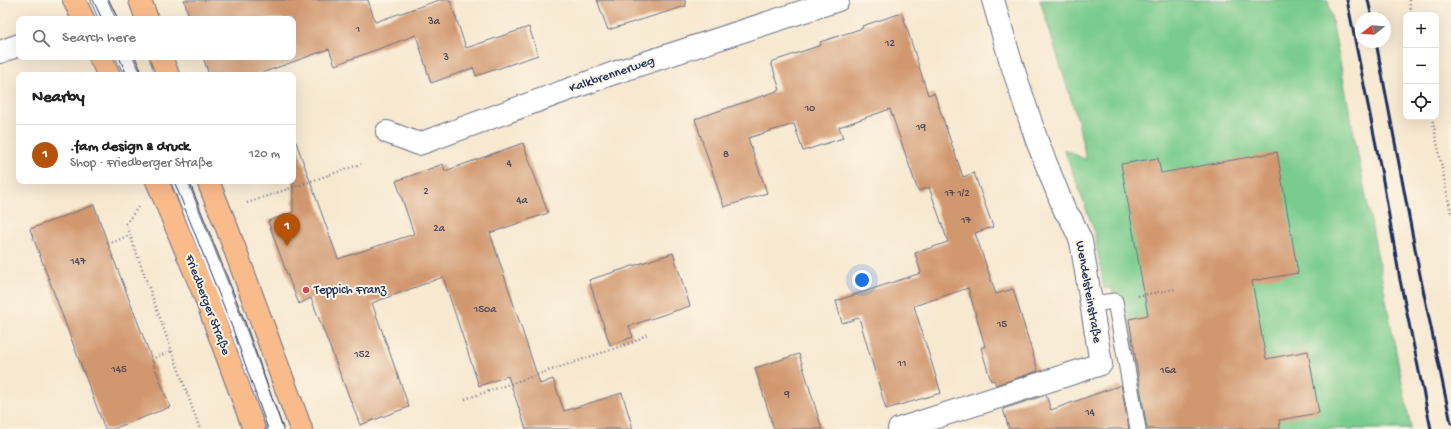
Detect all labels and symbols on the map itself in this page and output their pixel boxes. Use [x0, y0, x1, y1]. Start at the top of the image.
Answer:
north arrow [1355, 12, 1391, 48]
house number: 3a [427, 16, 441, 28]
house number: 1 [355, 24, 360, 36]
house number: 12 [884, 38, 896, 50]
house number: 3 [442, 52, 449, 64]
street label: Kalkbrennerweg [567, 53, 657, 97]
house number: 10 [804, 103, 815, 115]
house number: 19 [915, 122, 926, 134]
house number: 8 [723, 149, 729, 161]
house number: 4 [506, 158, 512, 170]
house number: 2 [423, 186, 429, 198]
house number: 17 1/2 [943, 188, 970, 200]
house number: 4a [516, 195, 529, 207]
pin: 1 [274, 213, 300, 246]
house number: 17 [960, 215, 971, 227]
house number: 2a [433, 223, 446, 235]
street label: Wendelsteinstraße [1072, 240, 1104, 345]
street label: Friedberger Straße [181, 252, 233, 357]
house number: 147 [69, 256, 86, 268]
your location [852, 270, 872, 290]
place label: Teppich Franz [313, 283, 387, 298]
marker: Teppich Franz [301, 285, 311, 295]
house number: 150a [473, 304, 497, 316]
house number: 15 [996, 319, 1007, 331]
house number: 152 [353, 349, 370, 361]
house number: 11 [897, 358, 906, 370]
house number: 145 [110, 364, 127, 376]
house number: 16a [1159, 365, 1177, 377]
house number: 9 [783, 389, 790, 401]
house number: 14 [1084, 407, 1096, 419]

